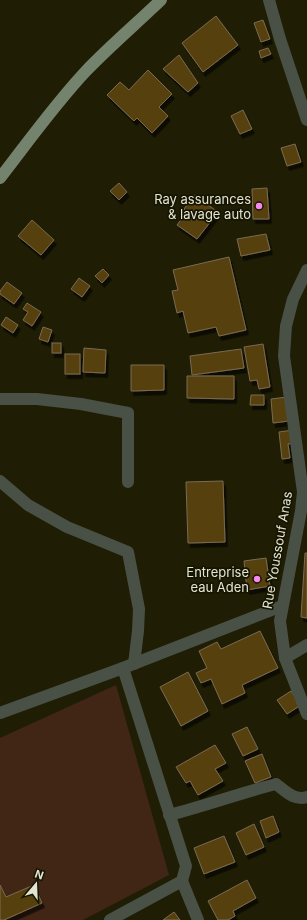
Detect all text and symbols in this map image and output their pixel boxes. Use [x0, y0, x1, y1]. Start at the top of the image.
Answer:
place label: Ray assurances & lavage auto [154, 191, 251, 222]
marker: Ray assurances & lavage auto [254, 201, 264, 211]
street label: Rue Youssouf Anas [259, 490, 295, 610]
place label: Entreprise eau Aden [186, 564, 249, 595]
marker: Entreprise eau Aden [252, 574, 262, 584]
north arrow [16, 864, 56, 904]
text: N [33, 867, 46, 883]

